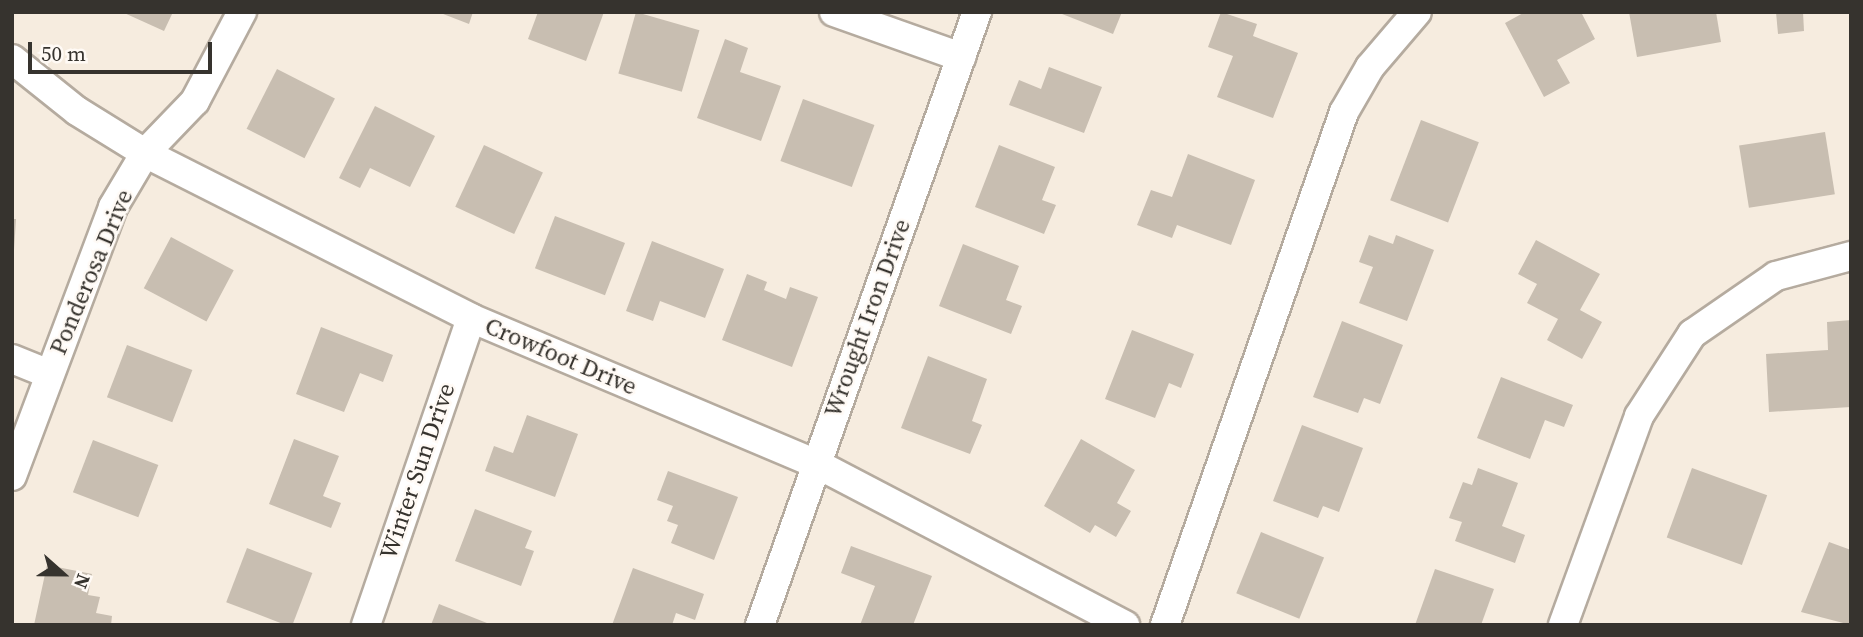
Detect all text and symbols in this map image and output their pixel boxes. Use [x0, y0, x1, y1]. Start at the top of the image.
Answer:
scale bar [32, 28, 215, 72]
text: 50 m [41, 39, 86, 68]
street label: Ponderosa Drive [43, 185, 139, 359]
street label: Wrought Iron Drive [818, 215, 916, 421]
street label: Crowfoot Drive [481, 311, 641, 401]
street label: Winter Sun Drive [373, 379, 461, 563]
north arrow [28, 539, 98, 609]
text: N [68, 570, 97, 593]

